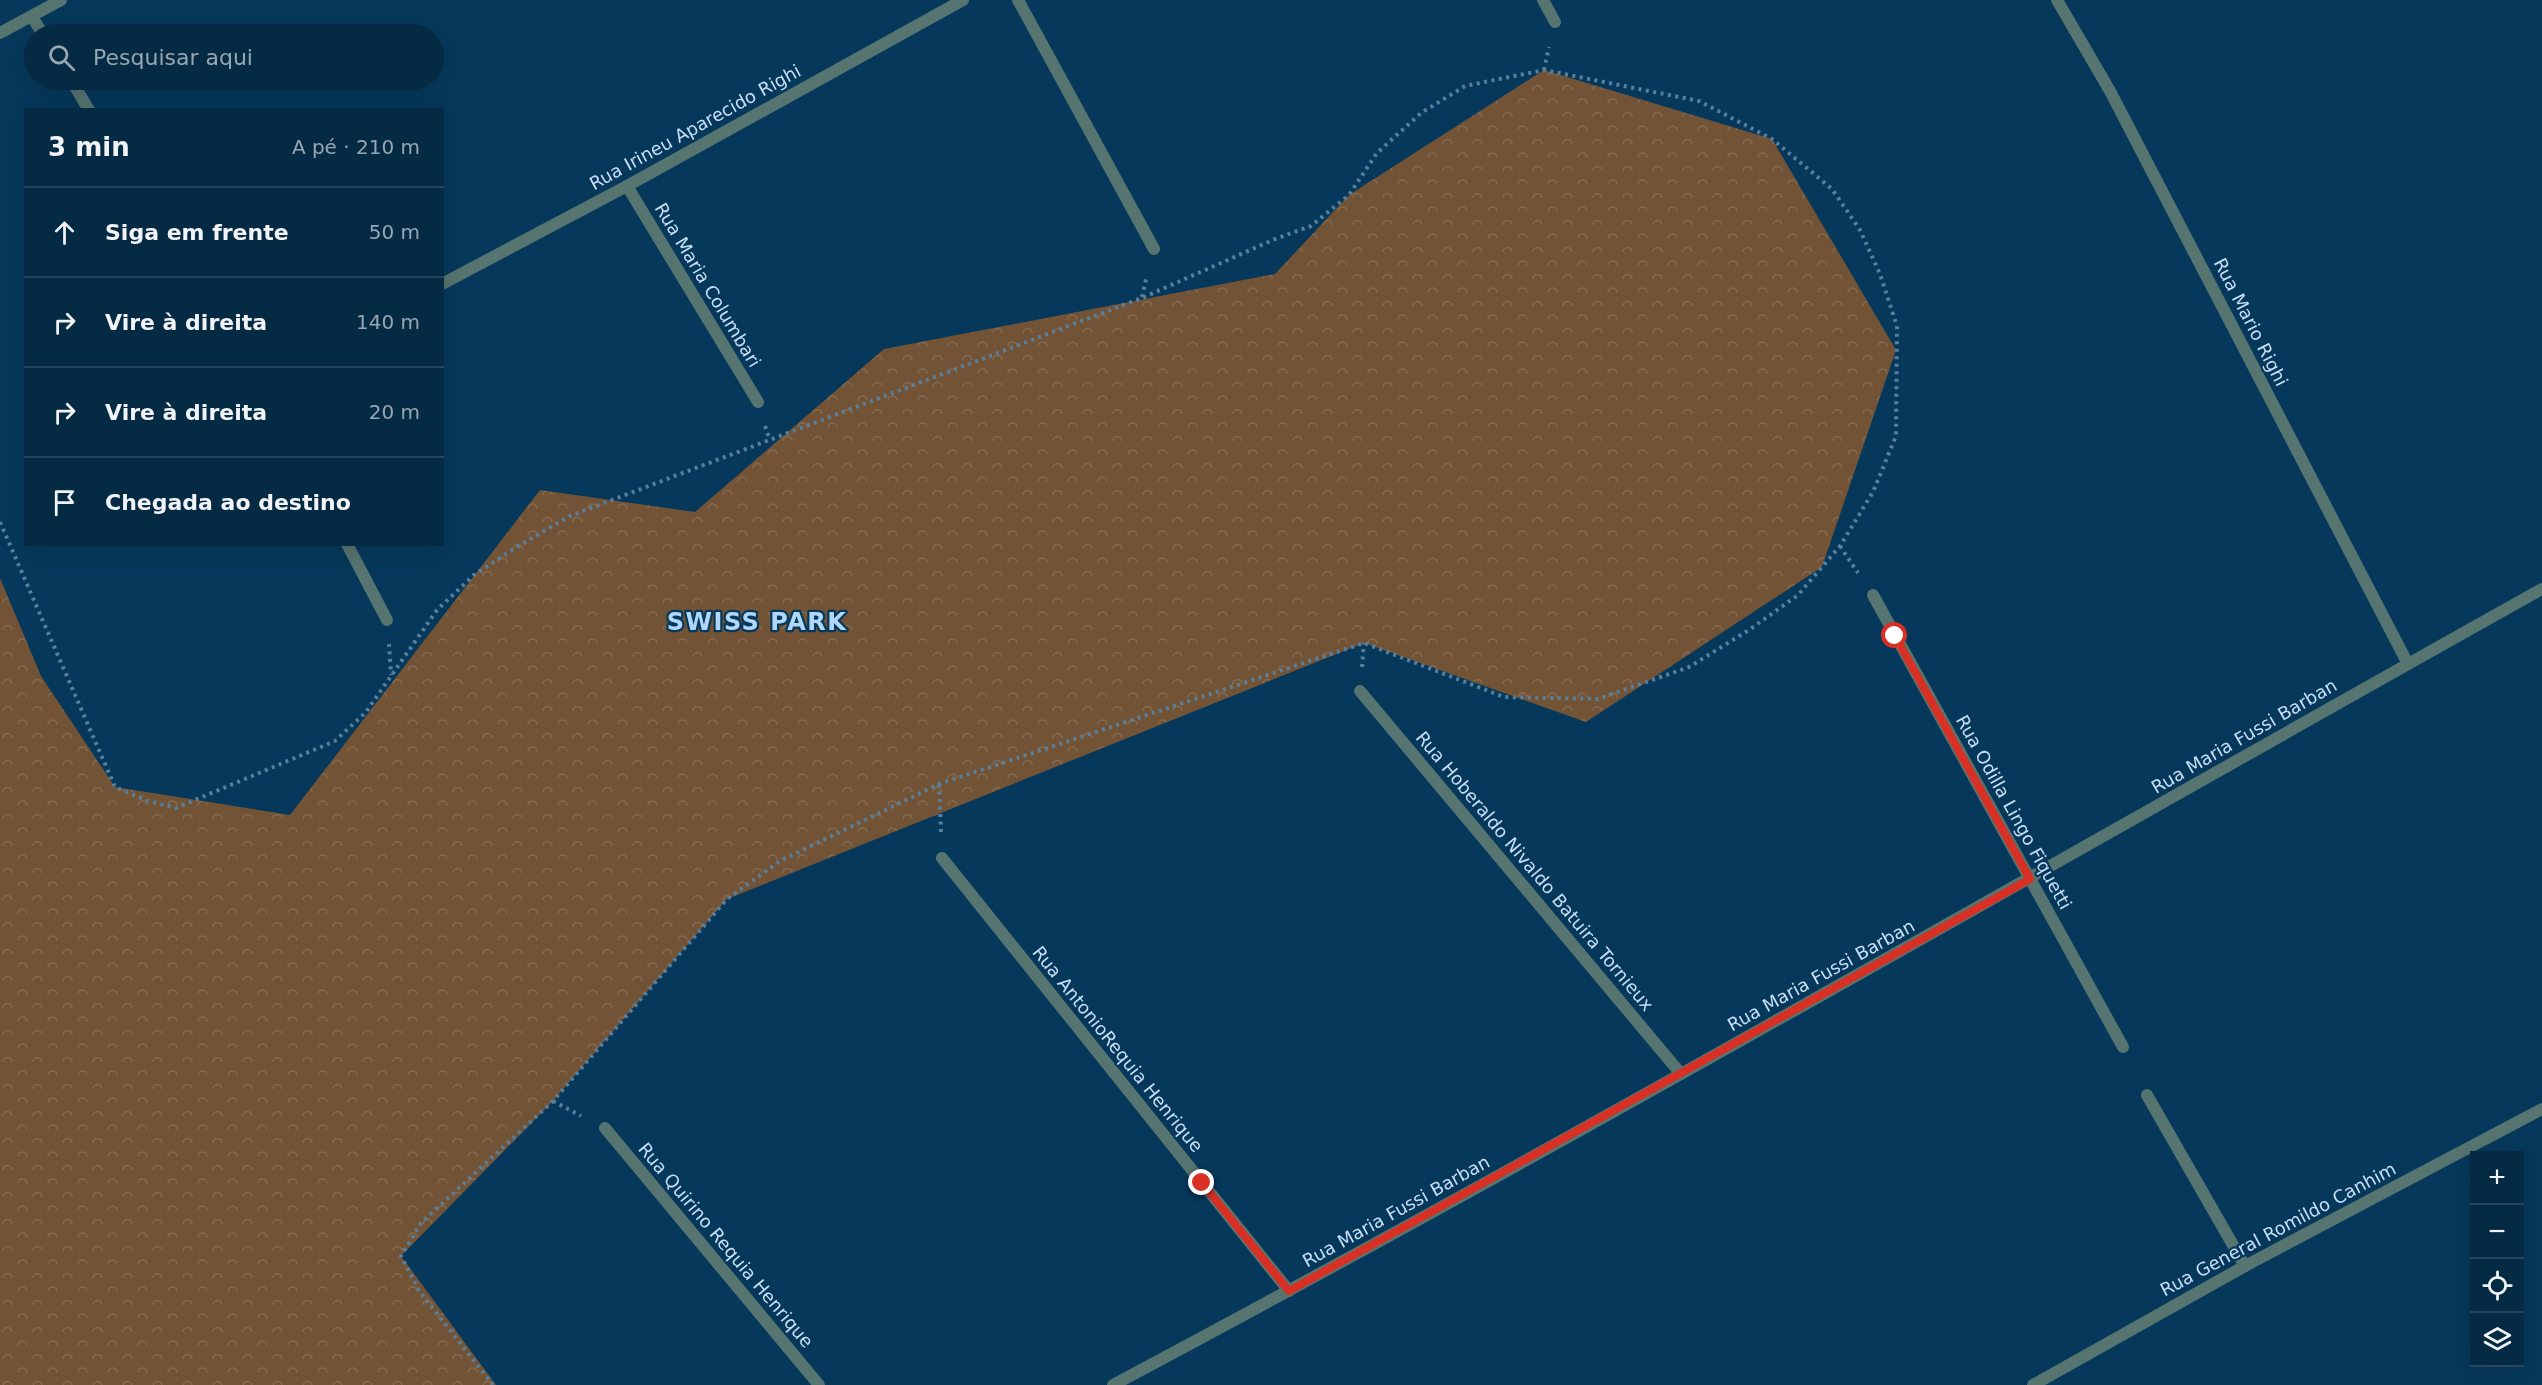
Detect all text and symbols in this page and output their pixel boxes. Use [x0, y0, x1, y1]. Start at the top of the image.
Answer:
search box [24, 24, 444, 90]
icon: search [45, 41, 78, 74]
text: Pesquisar aqui [93, 45, 253, 70]
street label: Rua Irineu Aparecido Righi [586, 60, 804, 194]
text: 3 min [48, 132, 130, 162]
text: A pé · 210 m [292, 135, 420, 159]
street label: Rua Maria Columbari [651, 199, 765, 371]
icon: ahead [48, 216, 81, 249]
text: Siga em frente [105, 220, 289, 245]
text: 50 m [369, 220, 420, 244]
street label: Rua Mario Righi [2210, 254, 2292, 390]
icon: right [48, 306, 81, 339]
text: Vire à direita [105, 310, 267, 335]
text: 140 m [356, 310, 420, 334]
icon: right [48, 396, 81, 429]
text: Vire à direita [105, 400, 267, 425]
text: 20 m [369, 400, 420, 424]
icon: arrive [48, 486, 81, 519]
text: Chegada ao destino [105, 490, 351, 515]
district label: SWISS PARK [667, 608, 847, 636]
route start [1881, 622, 1907, 648]
street label: Rua Maria Fussi Barban [2148, 674, 2340, 798]
street label: Rua Odilla Lingo Fiquetti [1952, 711, 2076, 913]
street label: Rua Hoberaldo Nivaldo Batuira Tornieux [1412, 727, 1658, 1015]
street label: Rua Maria Fussi Barban [1724, 915, 1918, 1035]
street label: Rua AntonioRequia Henrique [1028, 942, 1208, 1156]
street label: Rua Quirino Requia Henrique [634, 1138, 818, 1352]
street label: Rua Maria Fussi Barban [1299, 1151, 1493, 1271]
map controls [2470, 1151, 2524, 1367]
button: + [2470, 1151, 2524, 1205]
street label: Rua General Romildo Canhim [2157, 1158, 2399, 1300]
route end [1188, 1169, 1214, 1195]
button: − [2470, 1205, 2524, 1259]
button: locate [2470, 1259, 2524, 1313]
button: layers [2470, 1313, 2524, 1367]

